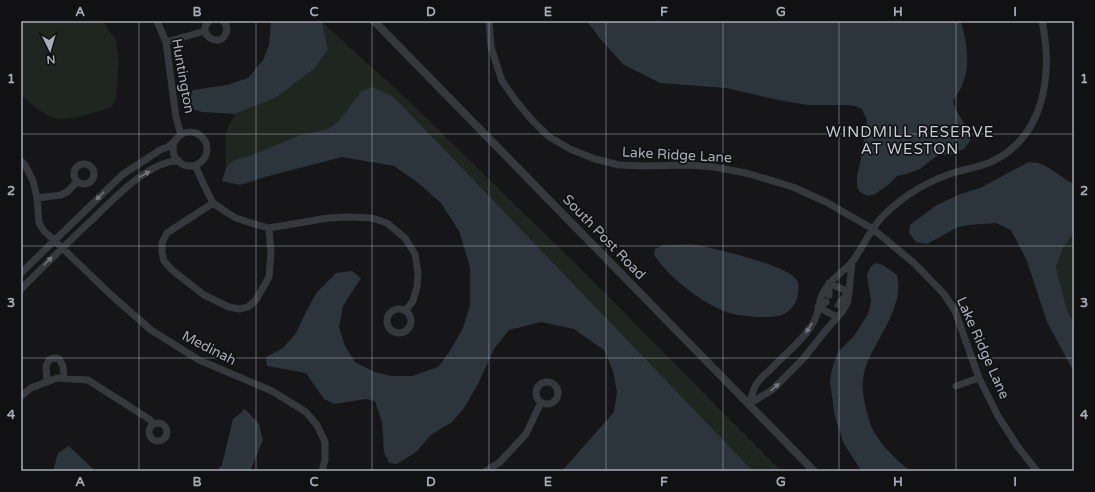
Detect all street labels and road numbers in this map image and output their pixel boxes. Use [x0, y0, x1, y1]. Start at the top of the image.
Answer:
street label: Huntington [168, 37, 198, 115]
street label: Lake Ridge Lane [622, 144, 732, 166]
street label: South Post Road [559, 191, 649, 283]
street label: Lake Ridge Lane [953, 294, 1013, 402]
street label: Medinah [179, 327, 239, 369]

